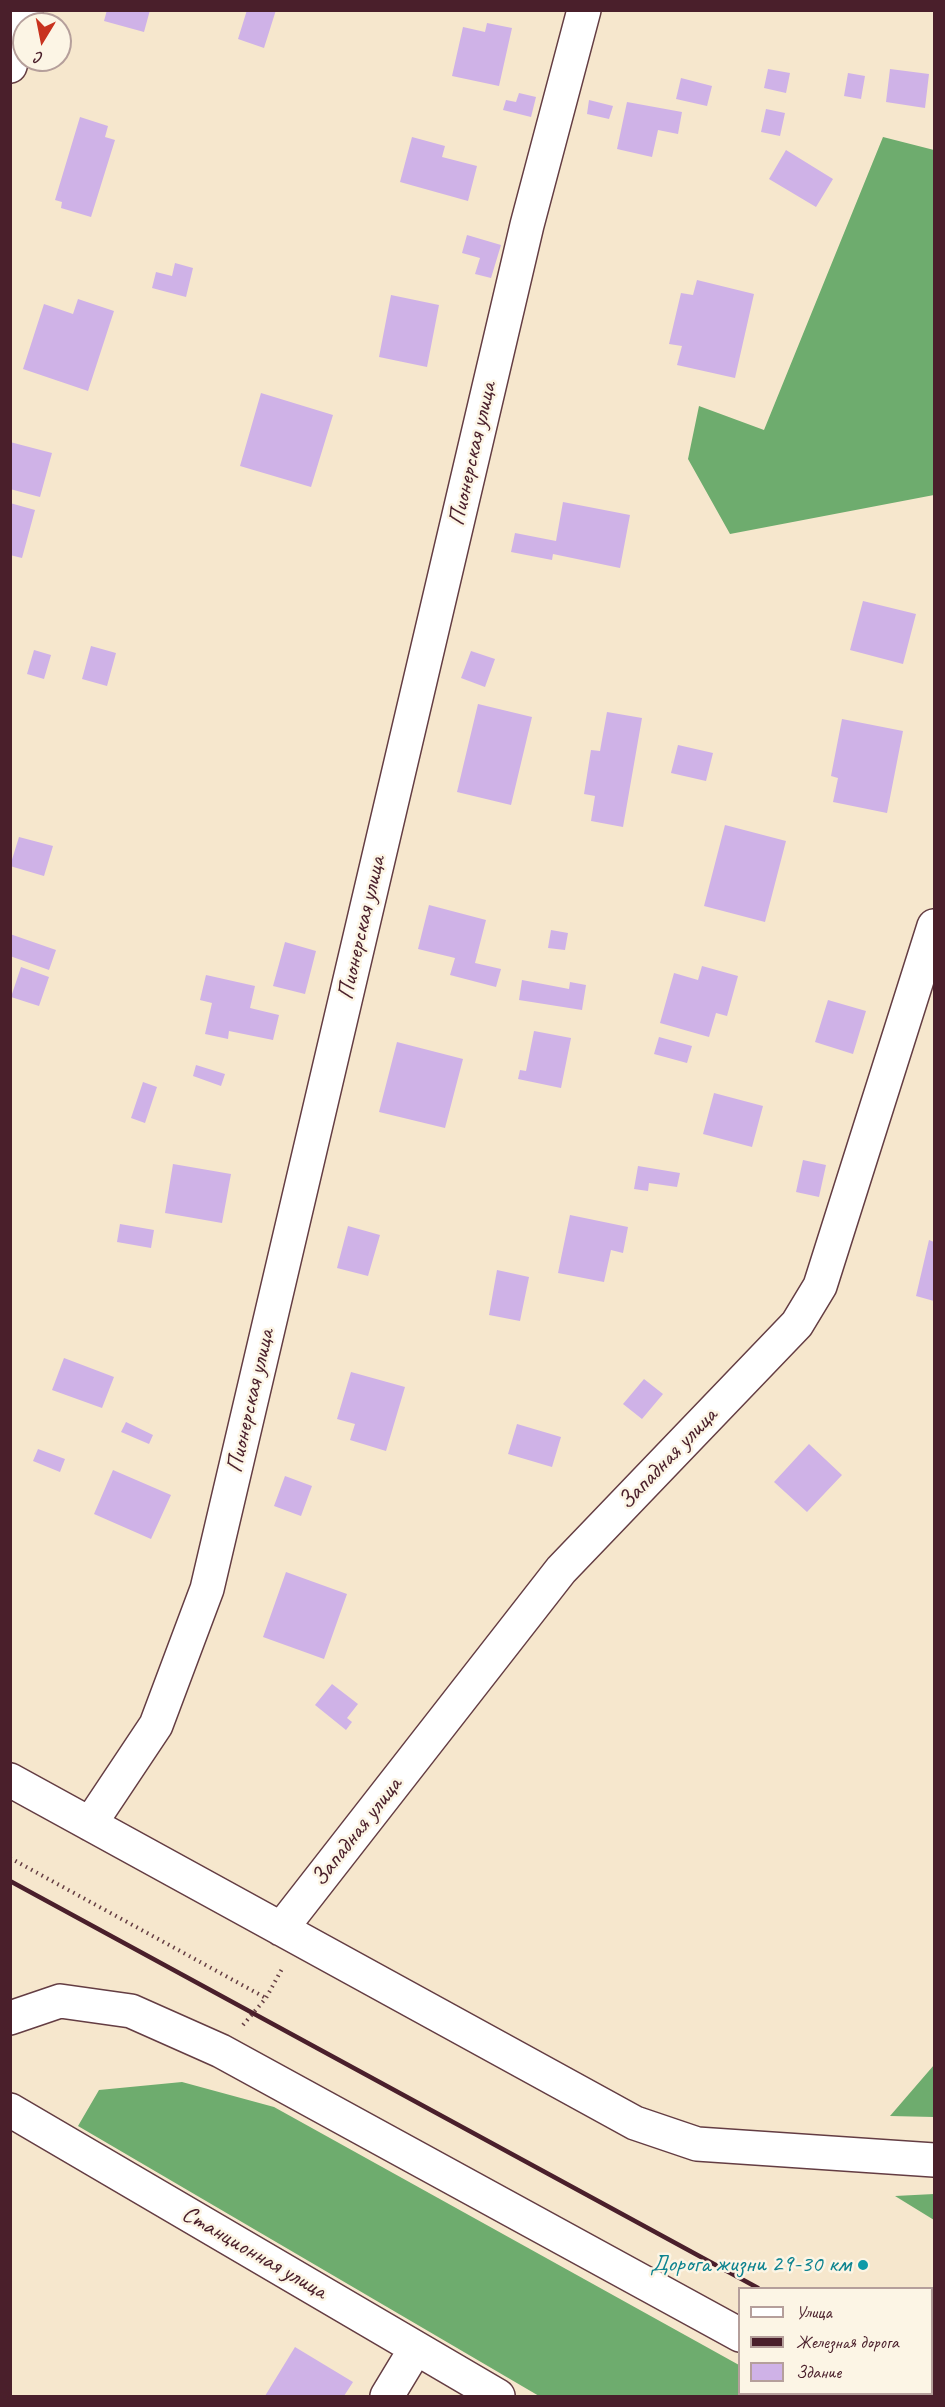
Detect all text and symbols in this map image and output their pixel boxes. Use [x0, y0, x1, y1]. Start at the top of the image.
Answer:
north arrow [12, 12, 72, 72]
text: С [34, 47, 45, 68]
street label: Пионерская улица [443, 379, 503, 529]
street label: Пионерская улица [332, 853, 392, 1003]
street label: Пионерская улица [221, 1326, 281, 1476]
street label: Западная улица [612, 1402, 724, 1516]
street label: Западная улица [305, 1772, 409, 1892]
street label: Станционная улица [176, 2200, 332, 2306]
place label: Дорога жизни 29-30 км [650, 2251, 851, 2279]
marker: Дорога жизни 29-30 км [856, 2258, 870, 2272]
legend [738, 2287, 933, 2395]
text: Улица [796, 2301, 832, 2323]
text: Железная дорога [796, 2331, 899, 2353]
text: Здание [796, 2361, 841, 2383]

